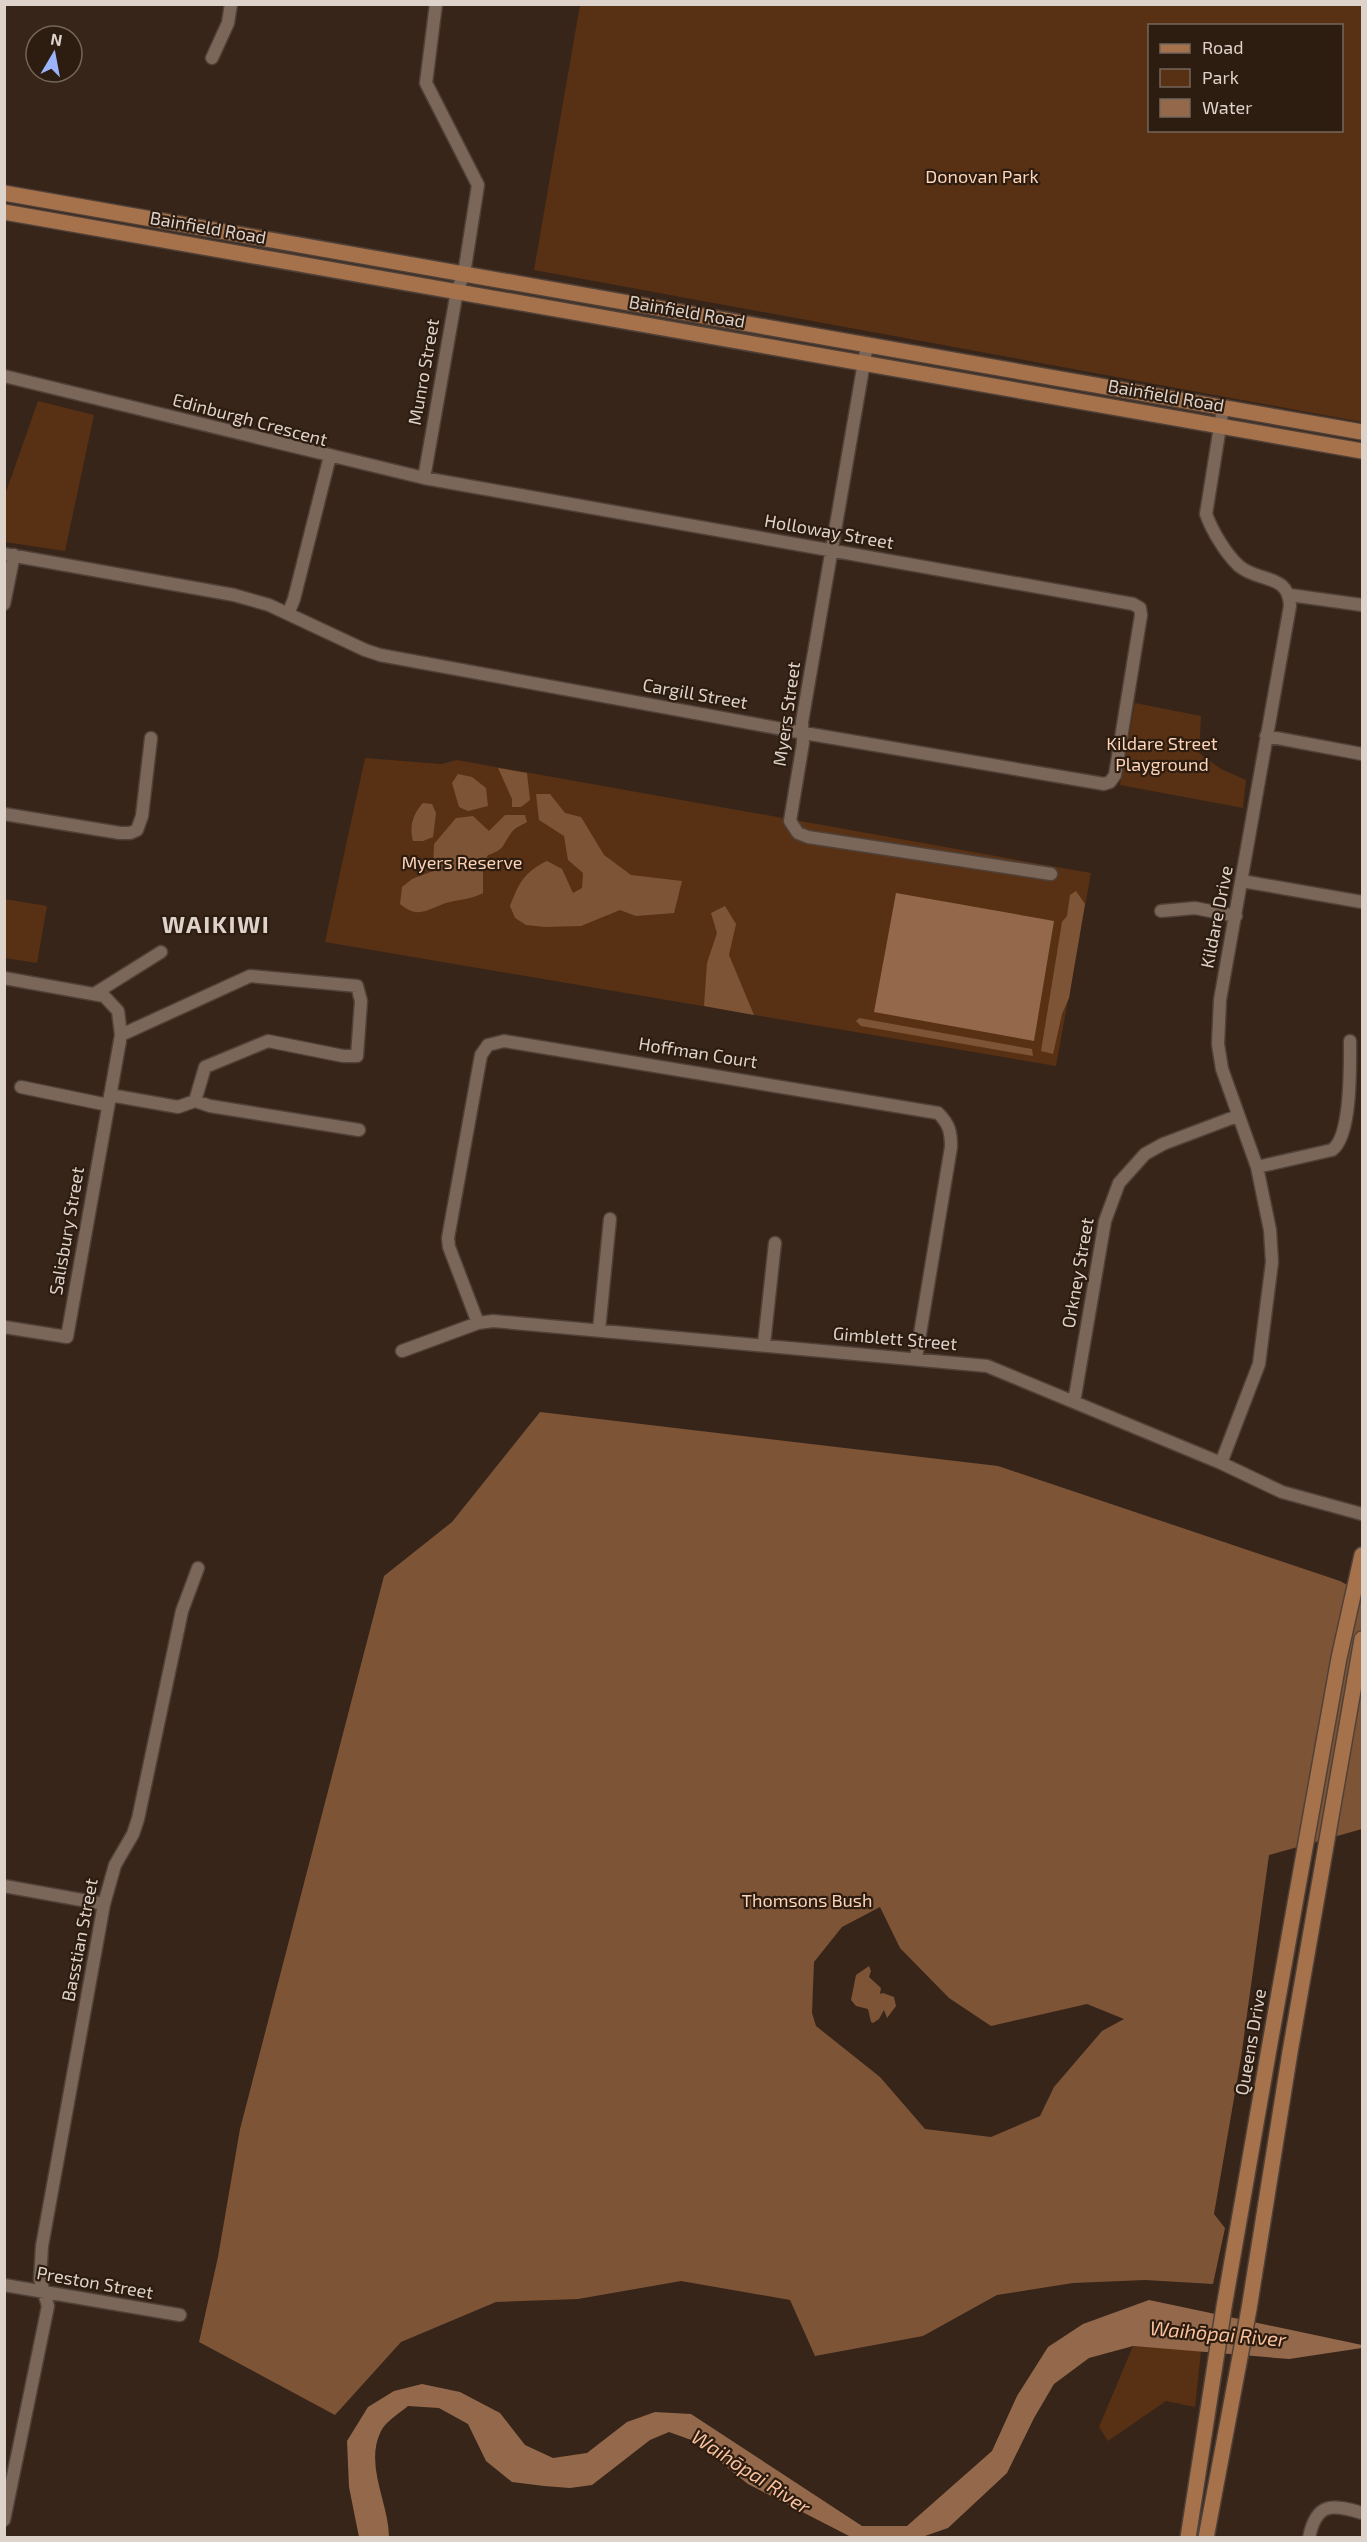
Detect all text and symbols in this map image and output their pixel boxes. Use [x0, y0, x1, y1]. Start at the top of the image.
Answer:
north arrow [24, 24, 84, 84]
legend [1148, 24, 1343, 132]
text: N [49, 28, 64, 49]
text: Road [1202, 36, 1243, 58]
text: Park [1202, 66, 1239, 88]
text: Water [1202, 96, 1252, 118]
park label: Donovan Park [925, 165, 1039, 187]
street label: Bainfield Road [148, 206, 268, 248]
street label: Bainfield Road [627, 290, 747, 332]
street label: Munro Street [403, 317, 443, 427]
street label: Bainfield Road [1106, 374, 1226, 416]
street label: Edinburgh Crescent [171, 388, 330, 450]
street label: Holloway Street [763, 509, 896, 553]
street label: Myers Street [768, 660, 804, 768]
street label: Cargill Street [641, 673, 749, 713]
park label: Kildare Street Playground [1106, 732, 1218, 775]
park label: Myers Reserve [401, 851, 523, 873]
street label: Kildare Drive [1195, 864, 1237, 970]
district label: WAIKIWI [162, 909, 270, 938]
street label: Hoffman Court [637, 1032, 759, 1072]
street label: Salisbury Street [44, 1165, 88, 1297]
street label: Orkney Street [1056, 1216, 1098, 1330]
street label: Gimblett Street [832, 1322, 958, 1354]
street label: Basstian Street [56, 1876, 102, 2003]
park label: Thomsons Bush [742, 1889, 872, 1911]
street label: Queens Drive [1230, 1987, 1270, 2097]
street label: Preston Street [35, 2261, 155, 2303]
water label: Waihōpai River [1149, 2315, 1288, 2351]
water label: Waihōpai River [688, 2424, 816, 2519]

